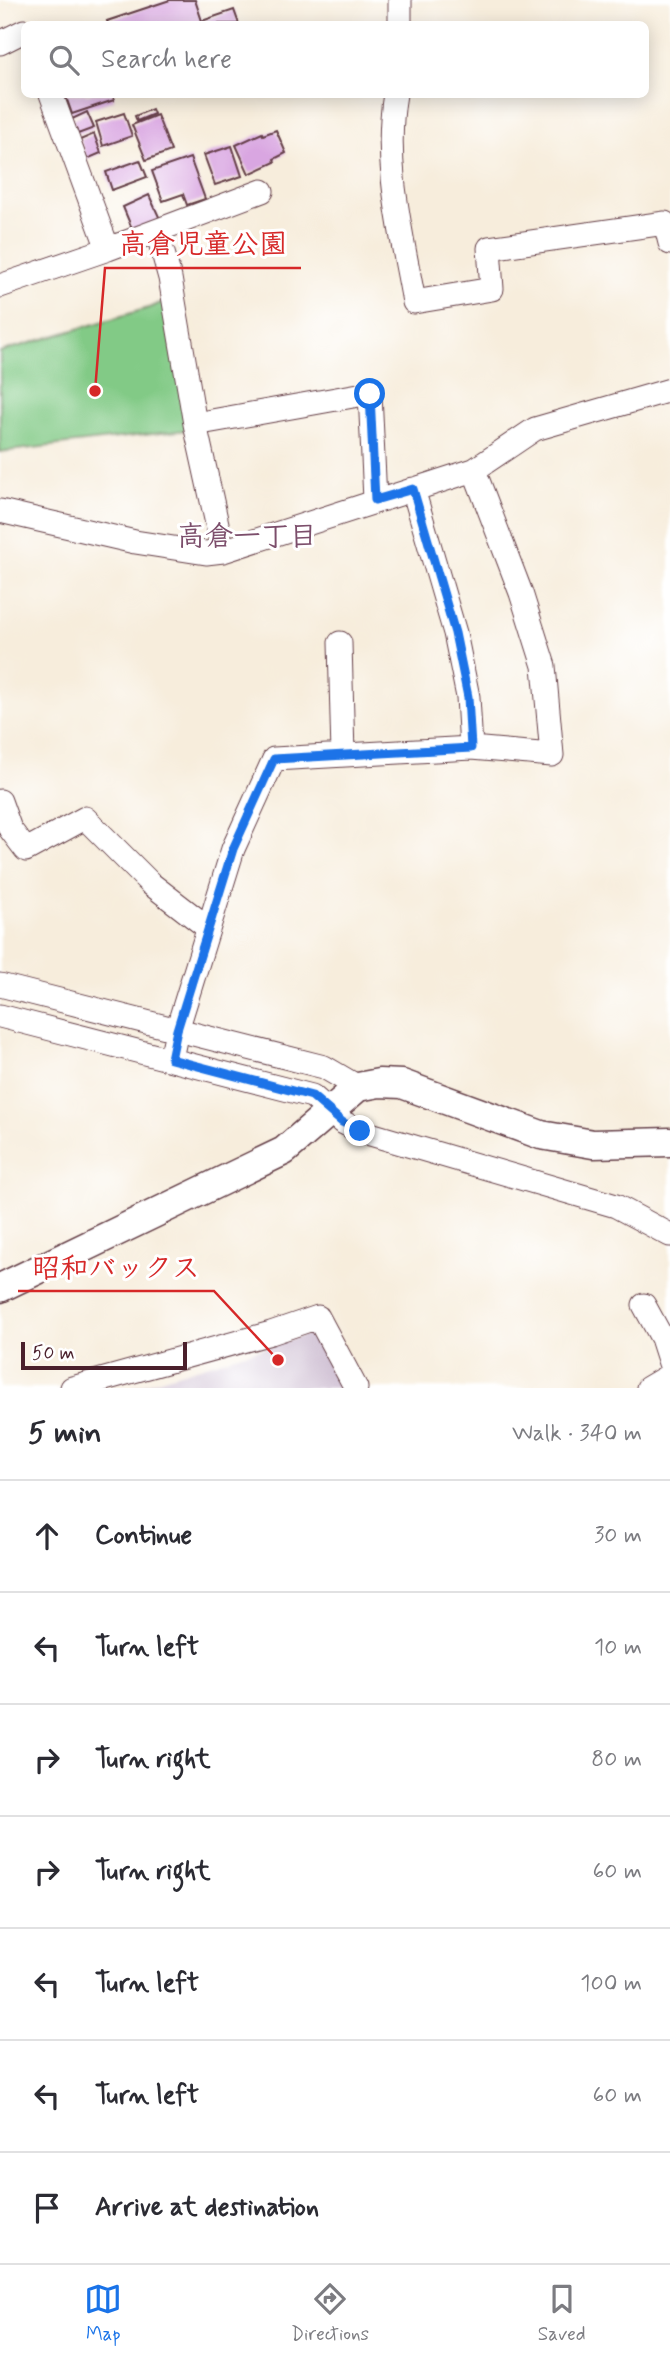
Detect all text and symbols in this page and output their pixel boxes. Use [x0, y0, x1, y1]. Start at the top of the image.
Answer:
search box [21, 21, 649, 98]
icon: search [45, 41, 83, 79]
text: Search here [101, 43, 232, 77]
callout: 高倉児童公園 [105, 219, 301, 268]
text: 高倉児童公園 [119, 227, 287, 264]
route start [354, 378, 385, 409]
district label: 高倉一丁目 [177, 519, 317, 556]
route end [344, 1115, 375, 1146]
callout: 昭和バックス [18, 1242, 214, 1291]
text: 昭和バックス [32, 1251, 200, 1288]
scale bar [21, 1339, 187, 1371]
text: 50 m [32, 1341, 75, 1366]
text: 5 min [28, 1414, 102, 1453]
text: Walk · 340 m [512, 1419, 642, 1449]
icon: ahead [28, 1517, 66, 1555]
text: Continue [95, 1519, 192, 1553]
text: 30 m [594, 1521, 642, 1551]
icon: left [28, 1629, 66, 1667]
text: Turn left [95, 1631, 199, 1665]
text: 10 m [594, 1633, 642, 1663]
icon: right [28, 1741, 66, 1779]
text: Turn right [95, 1743, 211, 1777]
text: 80 m [591, 1745, 642, 1775]
icon: right [28, 1853, 66, 1891]
text: Turn right [95, 1855, 211, 1889]
text: 60 m [593, 1857, 642, 1887]
icon: left [28, 1965, 66, 2003]
text: Turn left [95, 1967, 199, 2001]
text: 100 m [580, 1969, 642, 1999]
icon: left [28, 2077, 66, 2115]
text: Turn left [95, 2079, 199, 2113]
text: 60 m [593, 2081, 642, 2111]
icon: arrive [28, 2189, 66, 2227]
text: Arrive at destination [95, 2191, 319, 2225]
tab: Map [84, 2280, 122, 2347]
tab: Directions [291, 2280, 369, 2347]
tab: Saved [538, 2280, 586, 2347]

